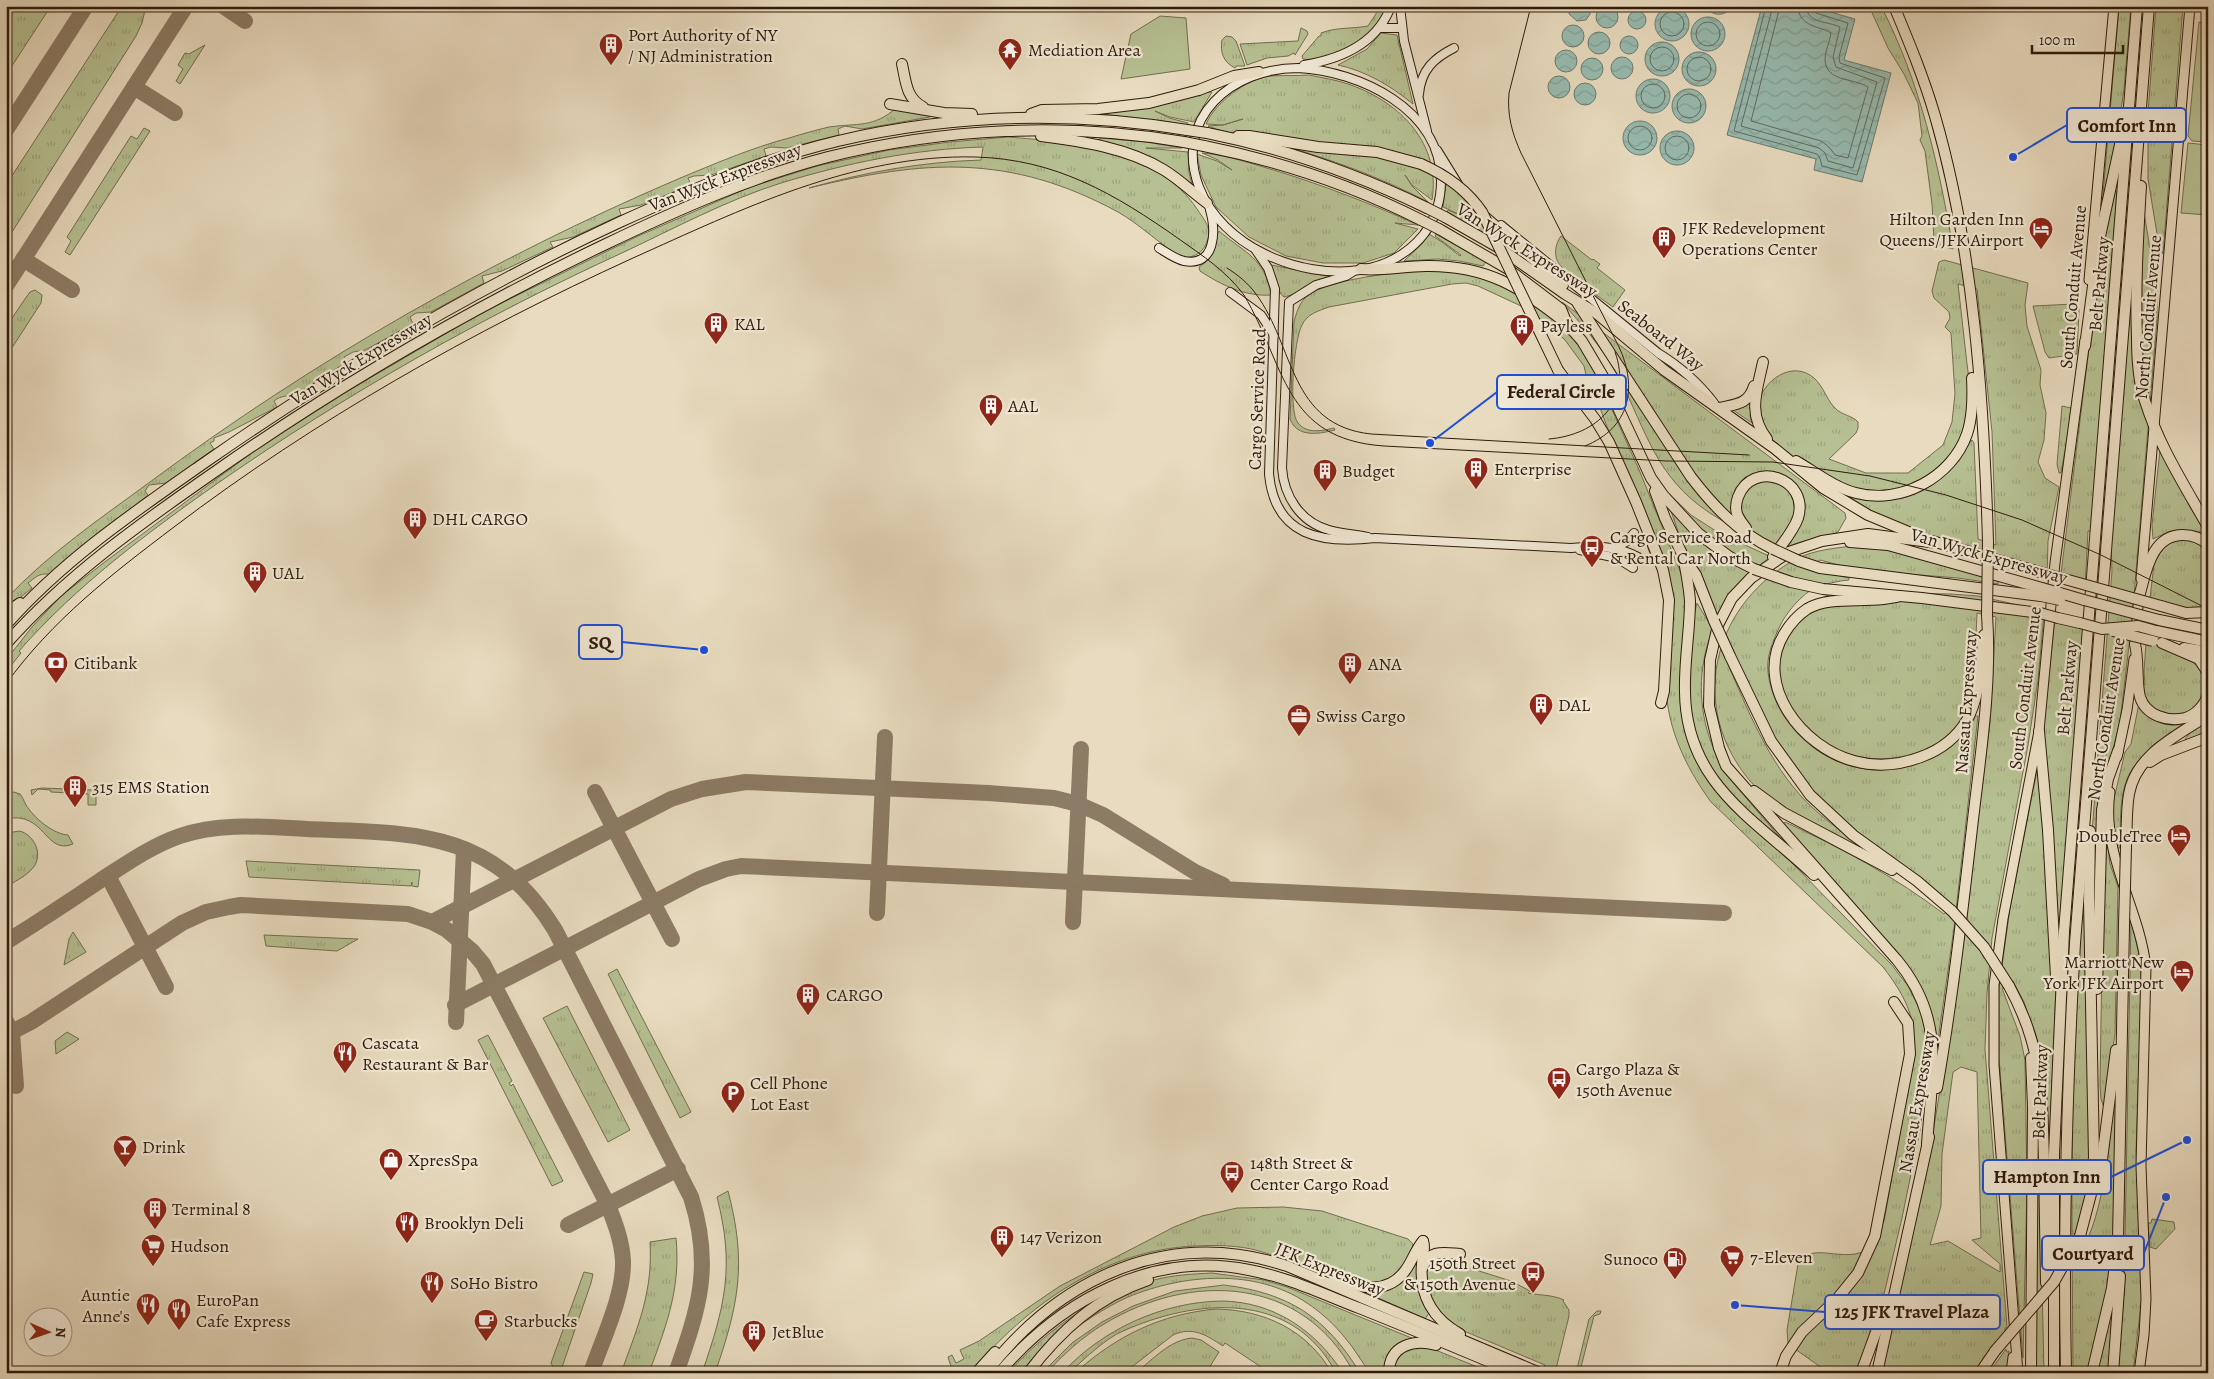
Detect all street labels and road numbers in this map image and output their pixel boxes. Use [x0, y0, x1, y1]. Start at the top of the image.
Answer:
street label: Van Wyck Expressway [644, 136, 806, 218]
street label: Van Wyck Expressway [1451, 196, 1603, 304]
street label: South Conduit Avenue [2054, 204, 2092, 370]
street label: North Conduit Avenue [2129, 234, 2167, 400]
street label: Belt Parkway [2083, 235, 2115, 332]
street label: Seaboard Way [1613, 294, 1710, 377]
street label: Van Wyck Expressway [285, 307, 437, 412]
street label: Cargo Service Road [1243, 327, 1271, 470]
street label: Van Wyck Expressway [1907, 522, 2071, 590]
street label: South Conduit Avenue [2003, 605, 2047, 771]
street label: Nassau Expressway [1949, 629, 1983, 774]
street label: North Conduit Avenue [2081, 636, 2131, 802]
street label: Belt Parkway [2051, 639, 2083, 736]
street label: Nassau Expressway [1893, 1028, 1941, 1175]
street label: Belt Parkway [2026, 1043, 2054, 1140]
street label: JFK Expressway [1272, 1236, 1389, 1302]

